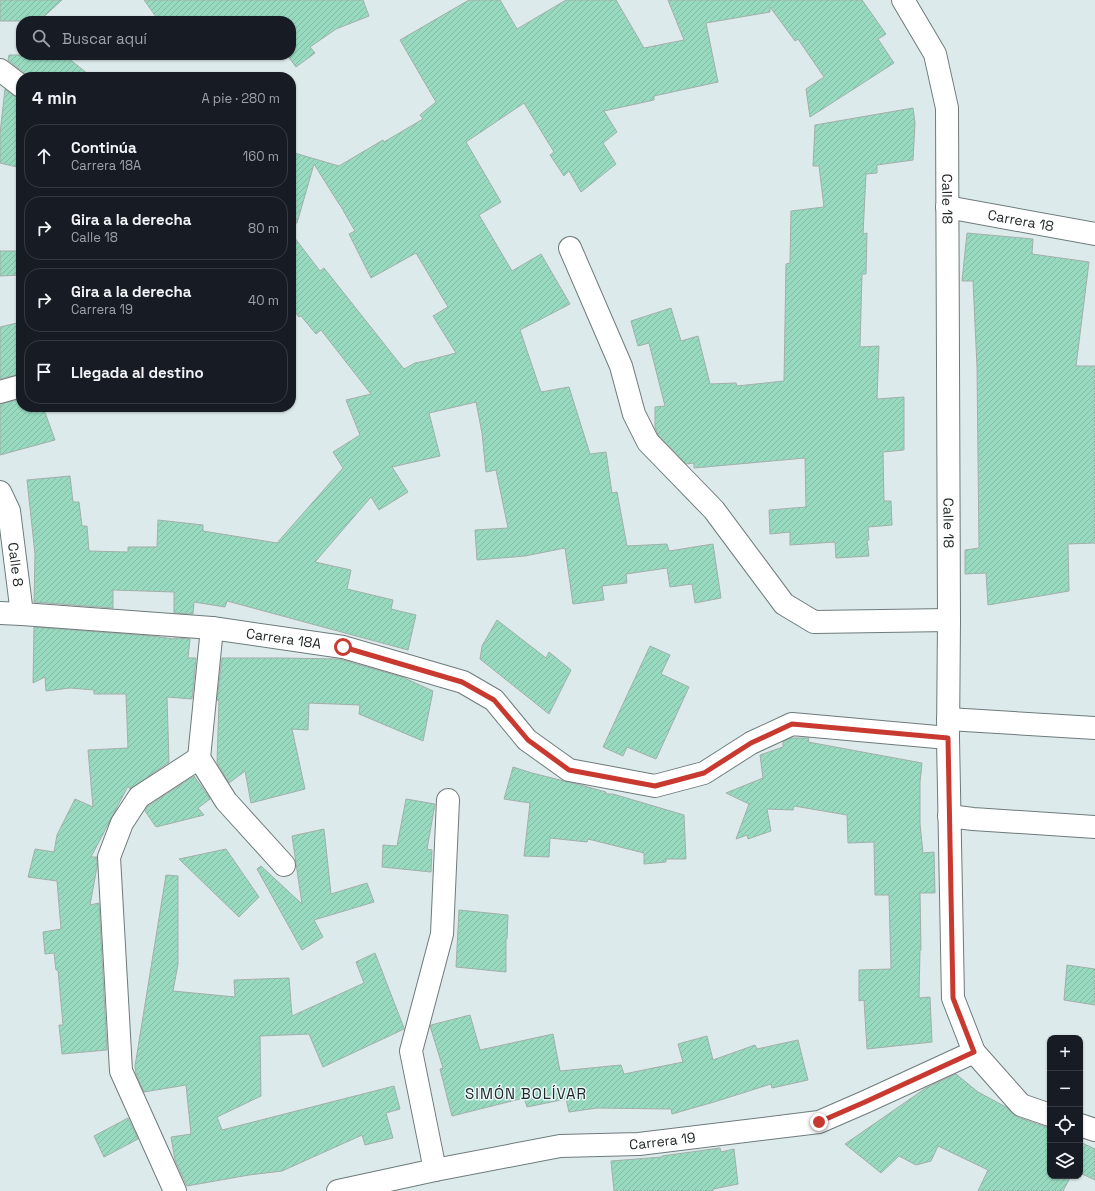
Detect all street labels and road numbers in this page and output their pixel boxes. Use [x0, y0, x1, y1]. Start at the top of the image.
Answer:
street label: Calle 18 [938, 174, 956, 224]
street label: Carrera 18 [986, 206, 1056, 235]
street label: Calle 18 [940, 498, 958, 548]
street label: Calle 8 [4, 541, 28, 588]
street label: Carrera 18A [245, 624, 323, 653]
street label: Carrera 19 [629, 1128, 697, 1153]

